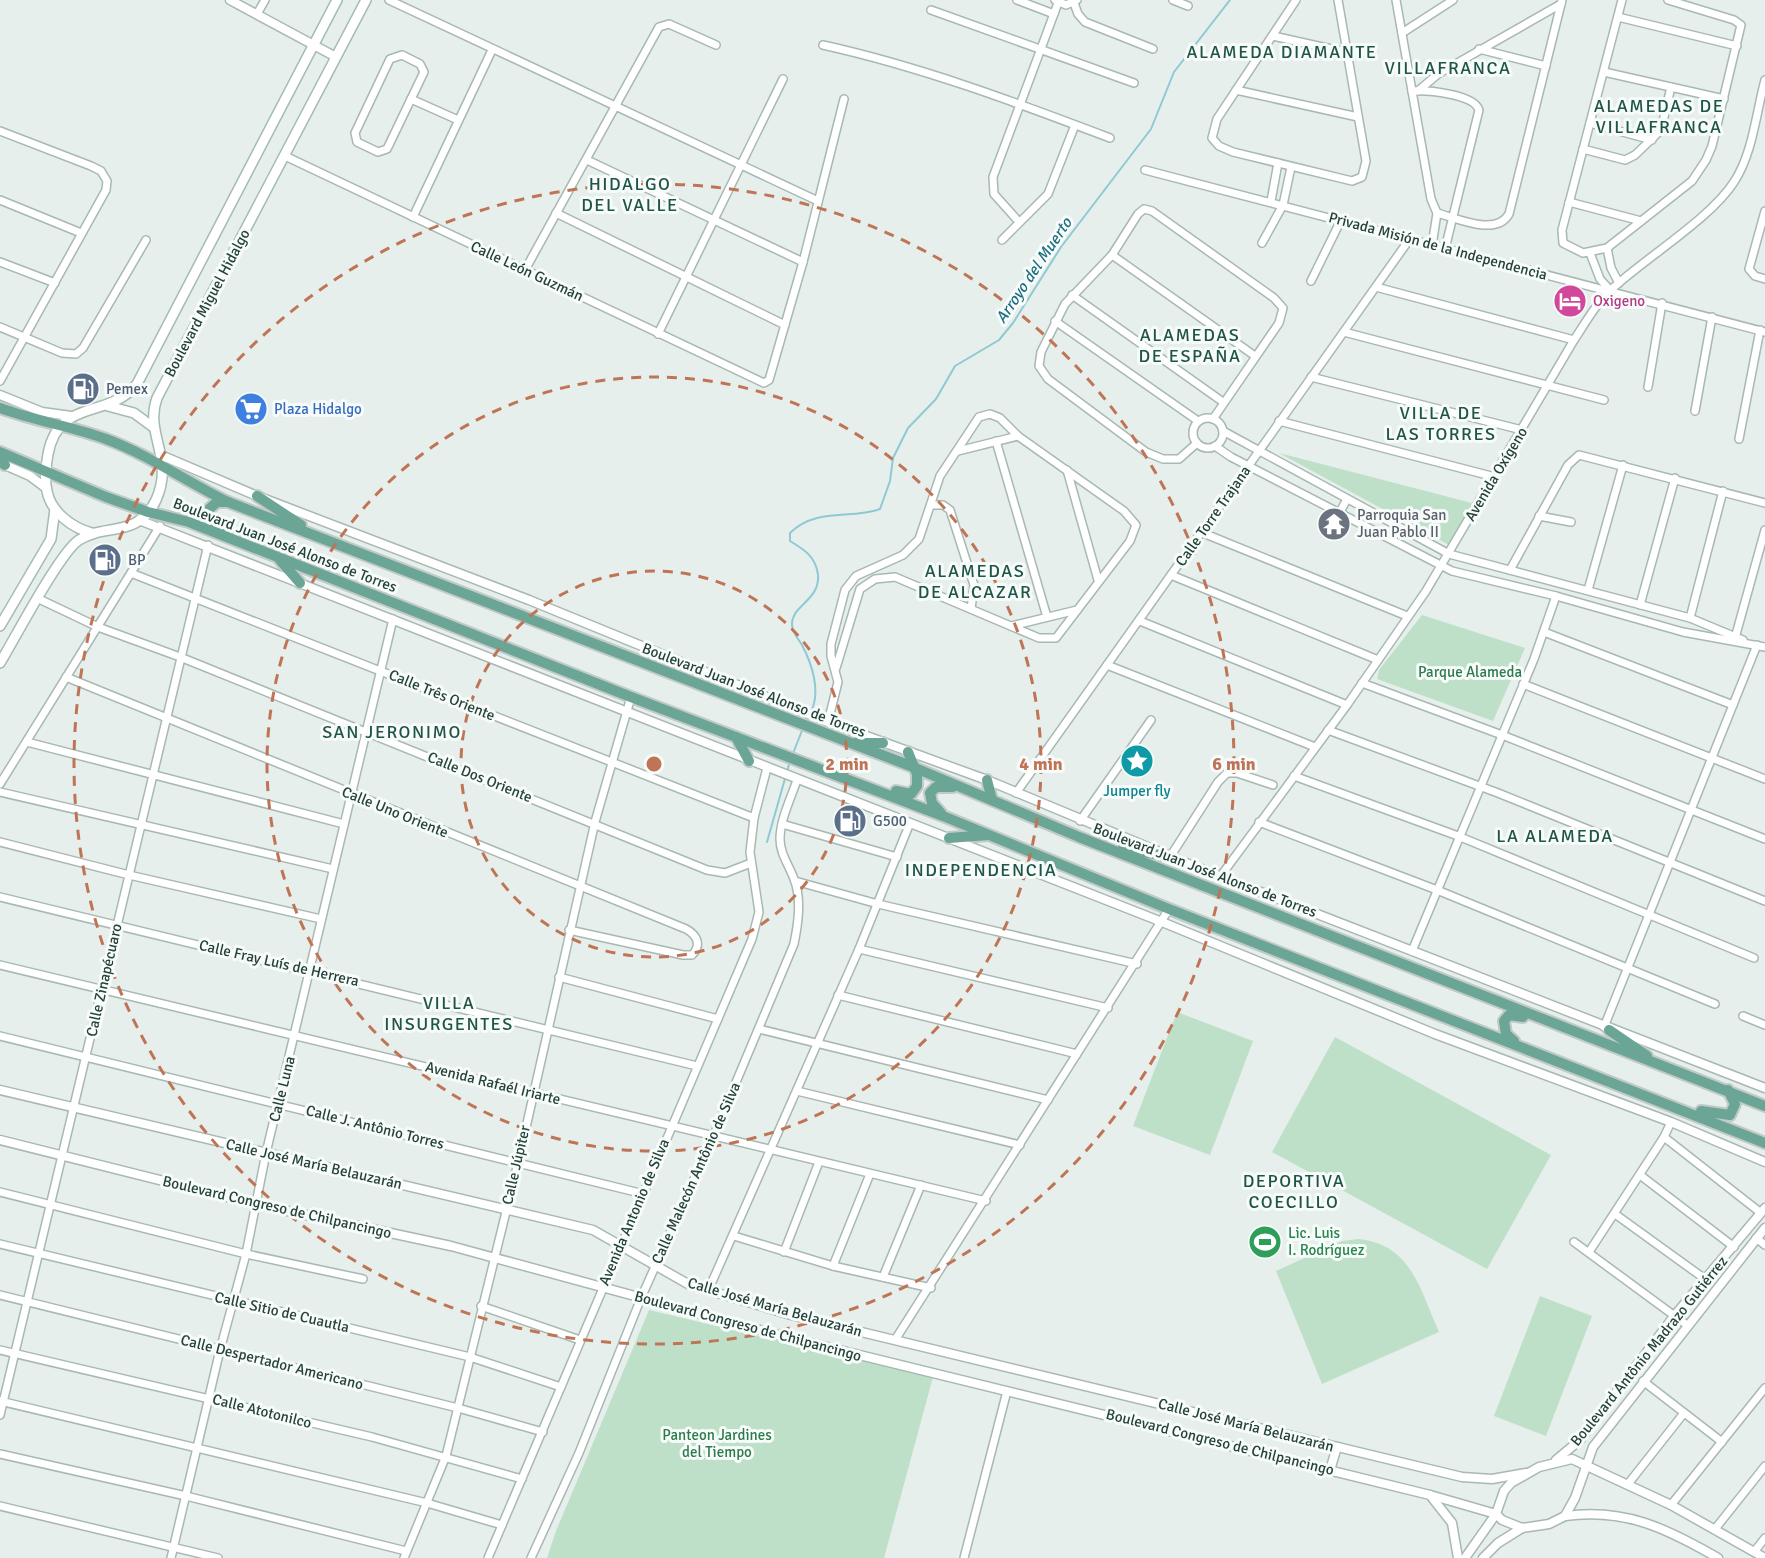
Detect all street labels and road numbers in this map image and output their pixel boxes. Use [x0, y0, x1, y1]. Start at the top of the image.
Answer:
street label: Privada Misión de la Independencia [1327, 208, 1549, 284]
street label: Boulevard Miguel Hidalgo [160, 226, 254, 380]
street label: Calle León Guzmán [468, 237, 586, 305]
street label: Avenida Oxígeno [1461, 424, 1531, 524]
street label: Calle Torre Trajana [1172, 462, 1254, 570]
street label: Boulevard Juan José Alonso de Torres [171, 494, 400, 596]
street label: Boulevard Juan José Alonso de Torres [640, 639, 869, 741]
street label: Calle Três Oriente [386, 665, 498, 725]
street label: Calle Dos Oriente [425, 748, 535, 806]
street label: Calle Uno Oriente [339, 782, 451, 842]
street label: Boulevard Juan José Alonso de Torres [1091, 819, 1320, 921]
street label: Calle Zinapécuaro [82, 922, 126, 1038]
street label: Calle Fray Luís de Herrera [197, 936, 361, 990]
street label: Calle Luna [265, 1054, 299, 1124]
street label: Avenida Rafaél Iriarte [424, 1057, 562, 1109]
street label: Calle Malecón Antônio de Silva [648, 1079, 744, 1267]
street label: Calle J. Antônio Torres [304, 1101, 446, 1153]
street label: Calle Júpiter [498, 1123, 534, 1206]
street label: Calle José María Belauzarán [224, 1135, 404, 1193]
street label: Avenida Antonio de Silva [595, 1136, 673, 1288]
street label: Boulevard Congreso de Chilpancingo [161, 1172, 393, 1242]
street label: Boulevard Antônio Madrazo Gutiérrez [1567, 1252, 1731, 1450]
street label: Calle José María Belauzarán [686, 1273, 864, 1341]
street label: Boulevard Congreso de Chilpancingo [632, 1287, 864, 1365]
street label: Calle Sitio de Cuautla [213, 1288, 351, 1336]
street label: Calle Despertador Americano [179, 1331, 365, 1393]
street label: Calle Atotonilco [210, 1390, 314, 1432]
street label: Calle José María Belauzarán [1156, 1394, 1336, 1456]
street label: Boulevard Congreso de Chilpancingo [1104, 1405, 1336, 1479]

